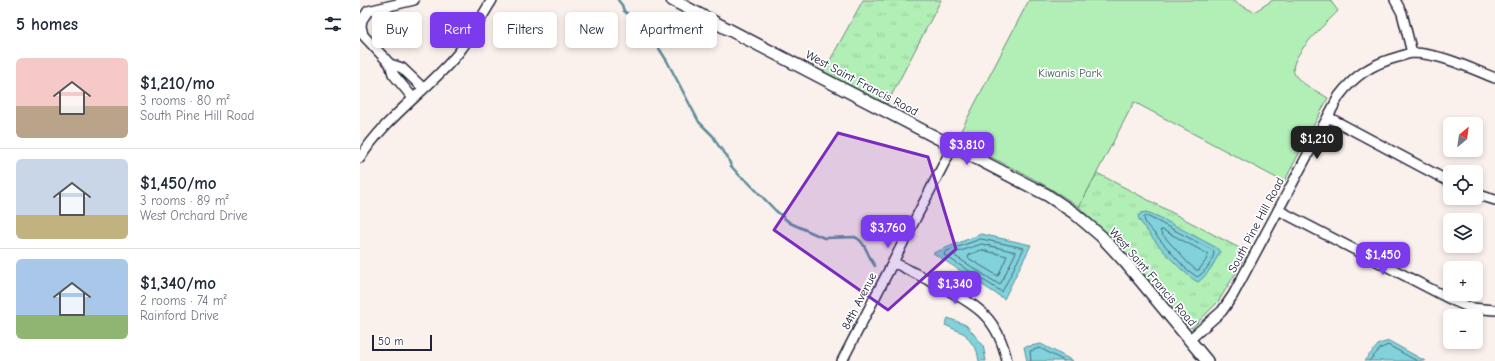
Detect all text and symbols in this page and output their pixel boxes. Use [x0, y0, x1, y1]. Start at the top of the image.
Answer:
chip: Buy [372, 12, 422, 48]
chip: Rent [430, 12, 485, 48]
chip: Filters [493, 12, 557, 48]
chip: New [565, 12, 618, 48]
chip: Apartment [626, 12, 717, 48]
icon: filters [322, 13, 344, 35]
text: 5 homes [16, 15, 78, 34]
street label: West Saint Francis Road [803, 47, 921, 119]
park label: Kiwanis Park [1038, 66, 1102, 80]
icon: home [48, 74, 96, 122]
text: $1,210/mo [140, 74, 215, 93]
text: 3 rooms · 80 m² [140, 93, 230, 108]
text: South Pine Hill Road [140, 108, 254, 123]
north arrow [1443, 117, 1483, 157]
map controls [1443, 117, 1483, 349]
pin: $1,210 [1284, 126, 1350, 160]
text: $1,210 [1300, 131, 1334, 146]
pin: $3,810 [934, 132, 1000, 166]
text: $3,810 [949, 137, 985, 152]
button: locate [1443, 165, 1483, 205]
text: $1,450/mo [140, 174, 217, 193]
icon: home [48, 175, 96, 223]
street label: South Pine Hill Road [1225, 175, 1287, 275]
text: 3 rooms · 89 m² [140, 193, 229, 208]
text: West Orchard Drive [140, 208, 247, 223]
button: layers [1443, 213, 1483, 253]
pin: $3,760 [855, 215, 921, 249]
text: $3,760 [870, 220, 906, 235]
street label: West Saint Francis Road [1107, 225, 1199, 329]
pin: $1,450 [1350, 242, 1416, 276]
text: $1,450 [1365, 247, 1401, 262]
button: + [1443, 261, 1483, 301]
street label: 84th Avenue [839, 270, 879, 332]
pin: $1,340 [922, 271, 988, 305]
text: $1,340/mo [140, 274, 216, 293]
icon: home [48, 275, 96, 323]
text: $1,340 [937, 276, 973, 291]
text: 2 rooms · 74 m² [140, 293, 227, 308]
text: Rainford Drive [140, 308, 219, 323]
button: − [1443, 309, 1483, 349]
scale bar [372, 333, 432, 352]
text: 50 m [378, 335, 403, 348]

